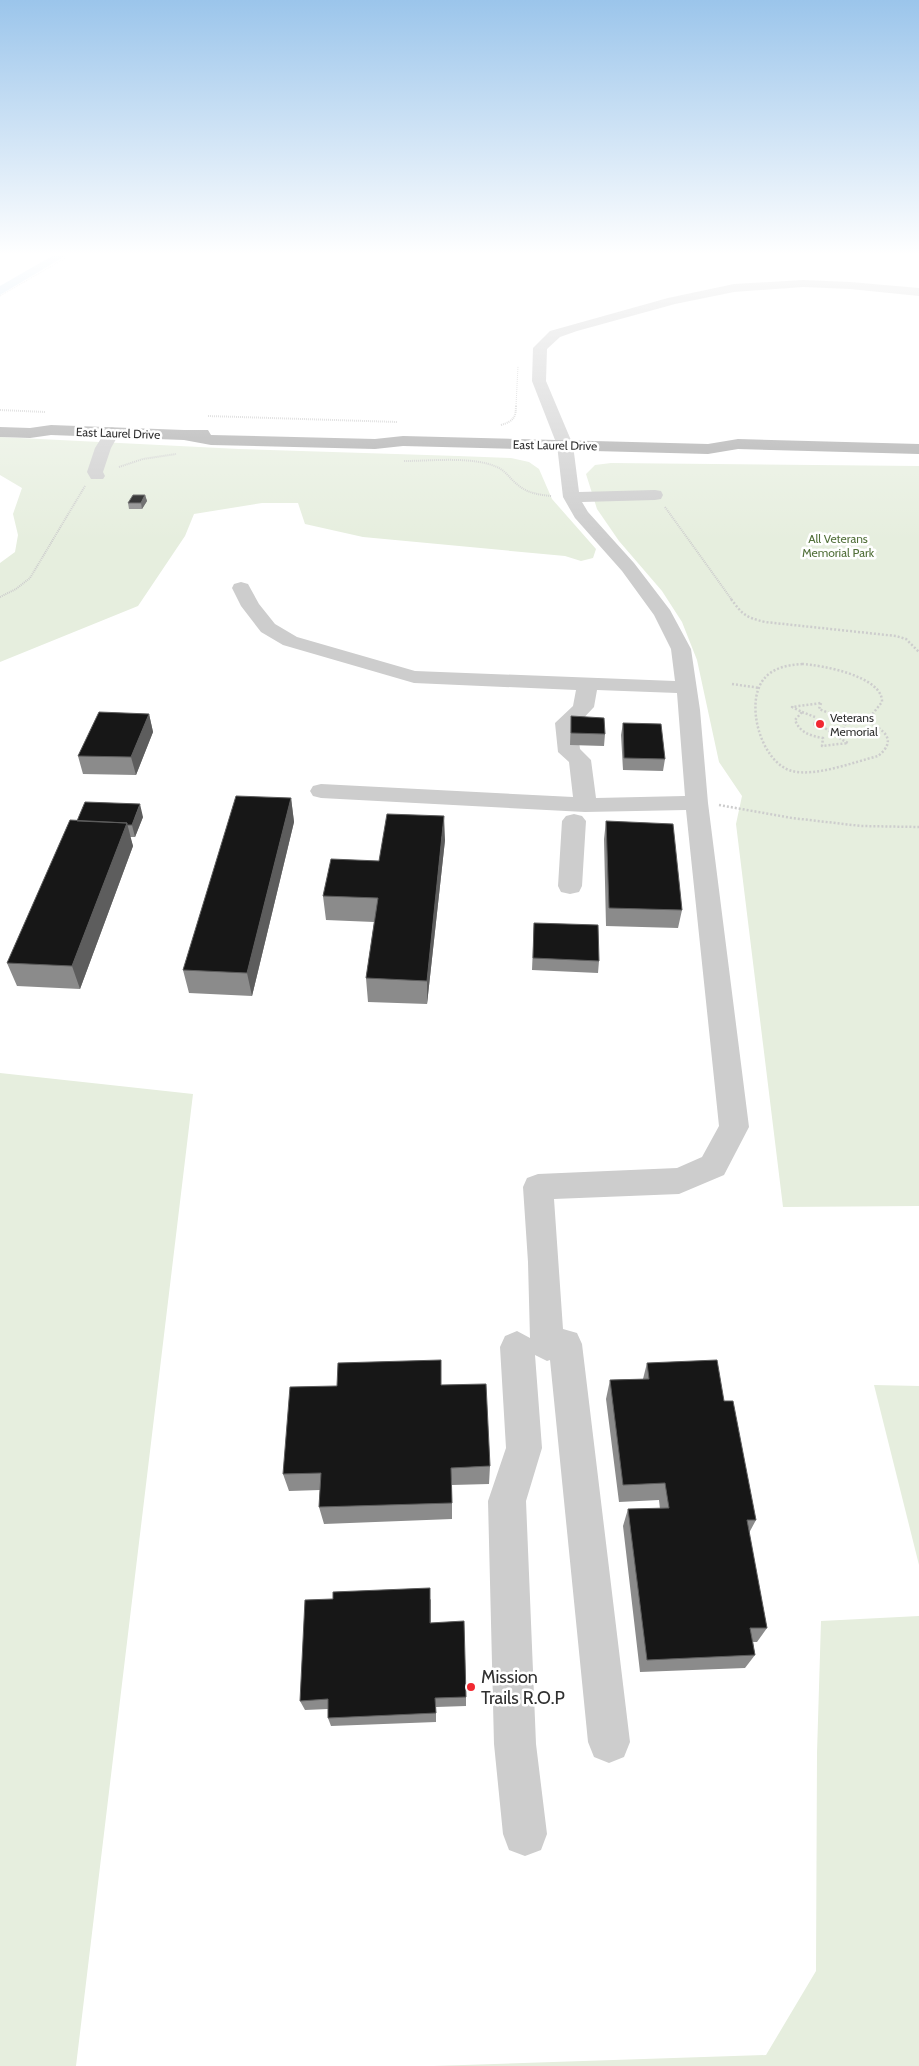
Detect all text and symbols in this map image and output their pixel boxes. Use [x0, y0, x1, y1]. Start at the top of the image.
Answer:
street label: East Laurel Drive [76, 424, 160, 442]
street label: East Laurel Drive [513, 437, 597, 453]
park label: All Veterans Memorial Park [802, 531, 875, 560]
place label: Veterans Memorial [830, 710, 878, 739]
marker: Veterans Memorial [814, 718, 826, 730]
place label: Mission Trails R.O.P [481, 1666, 565, 1709]
marker: Mission Trails R.O.P [465, 1681, 477, 1693]

